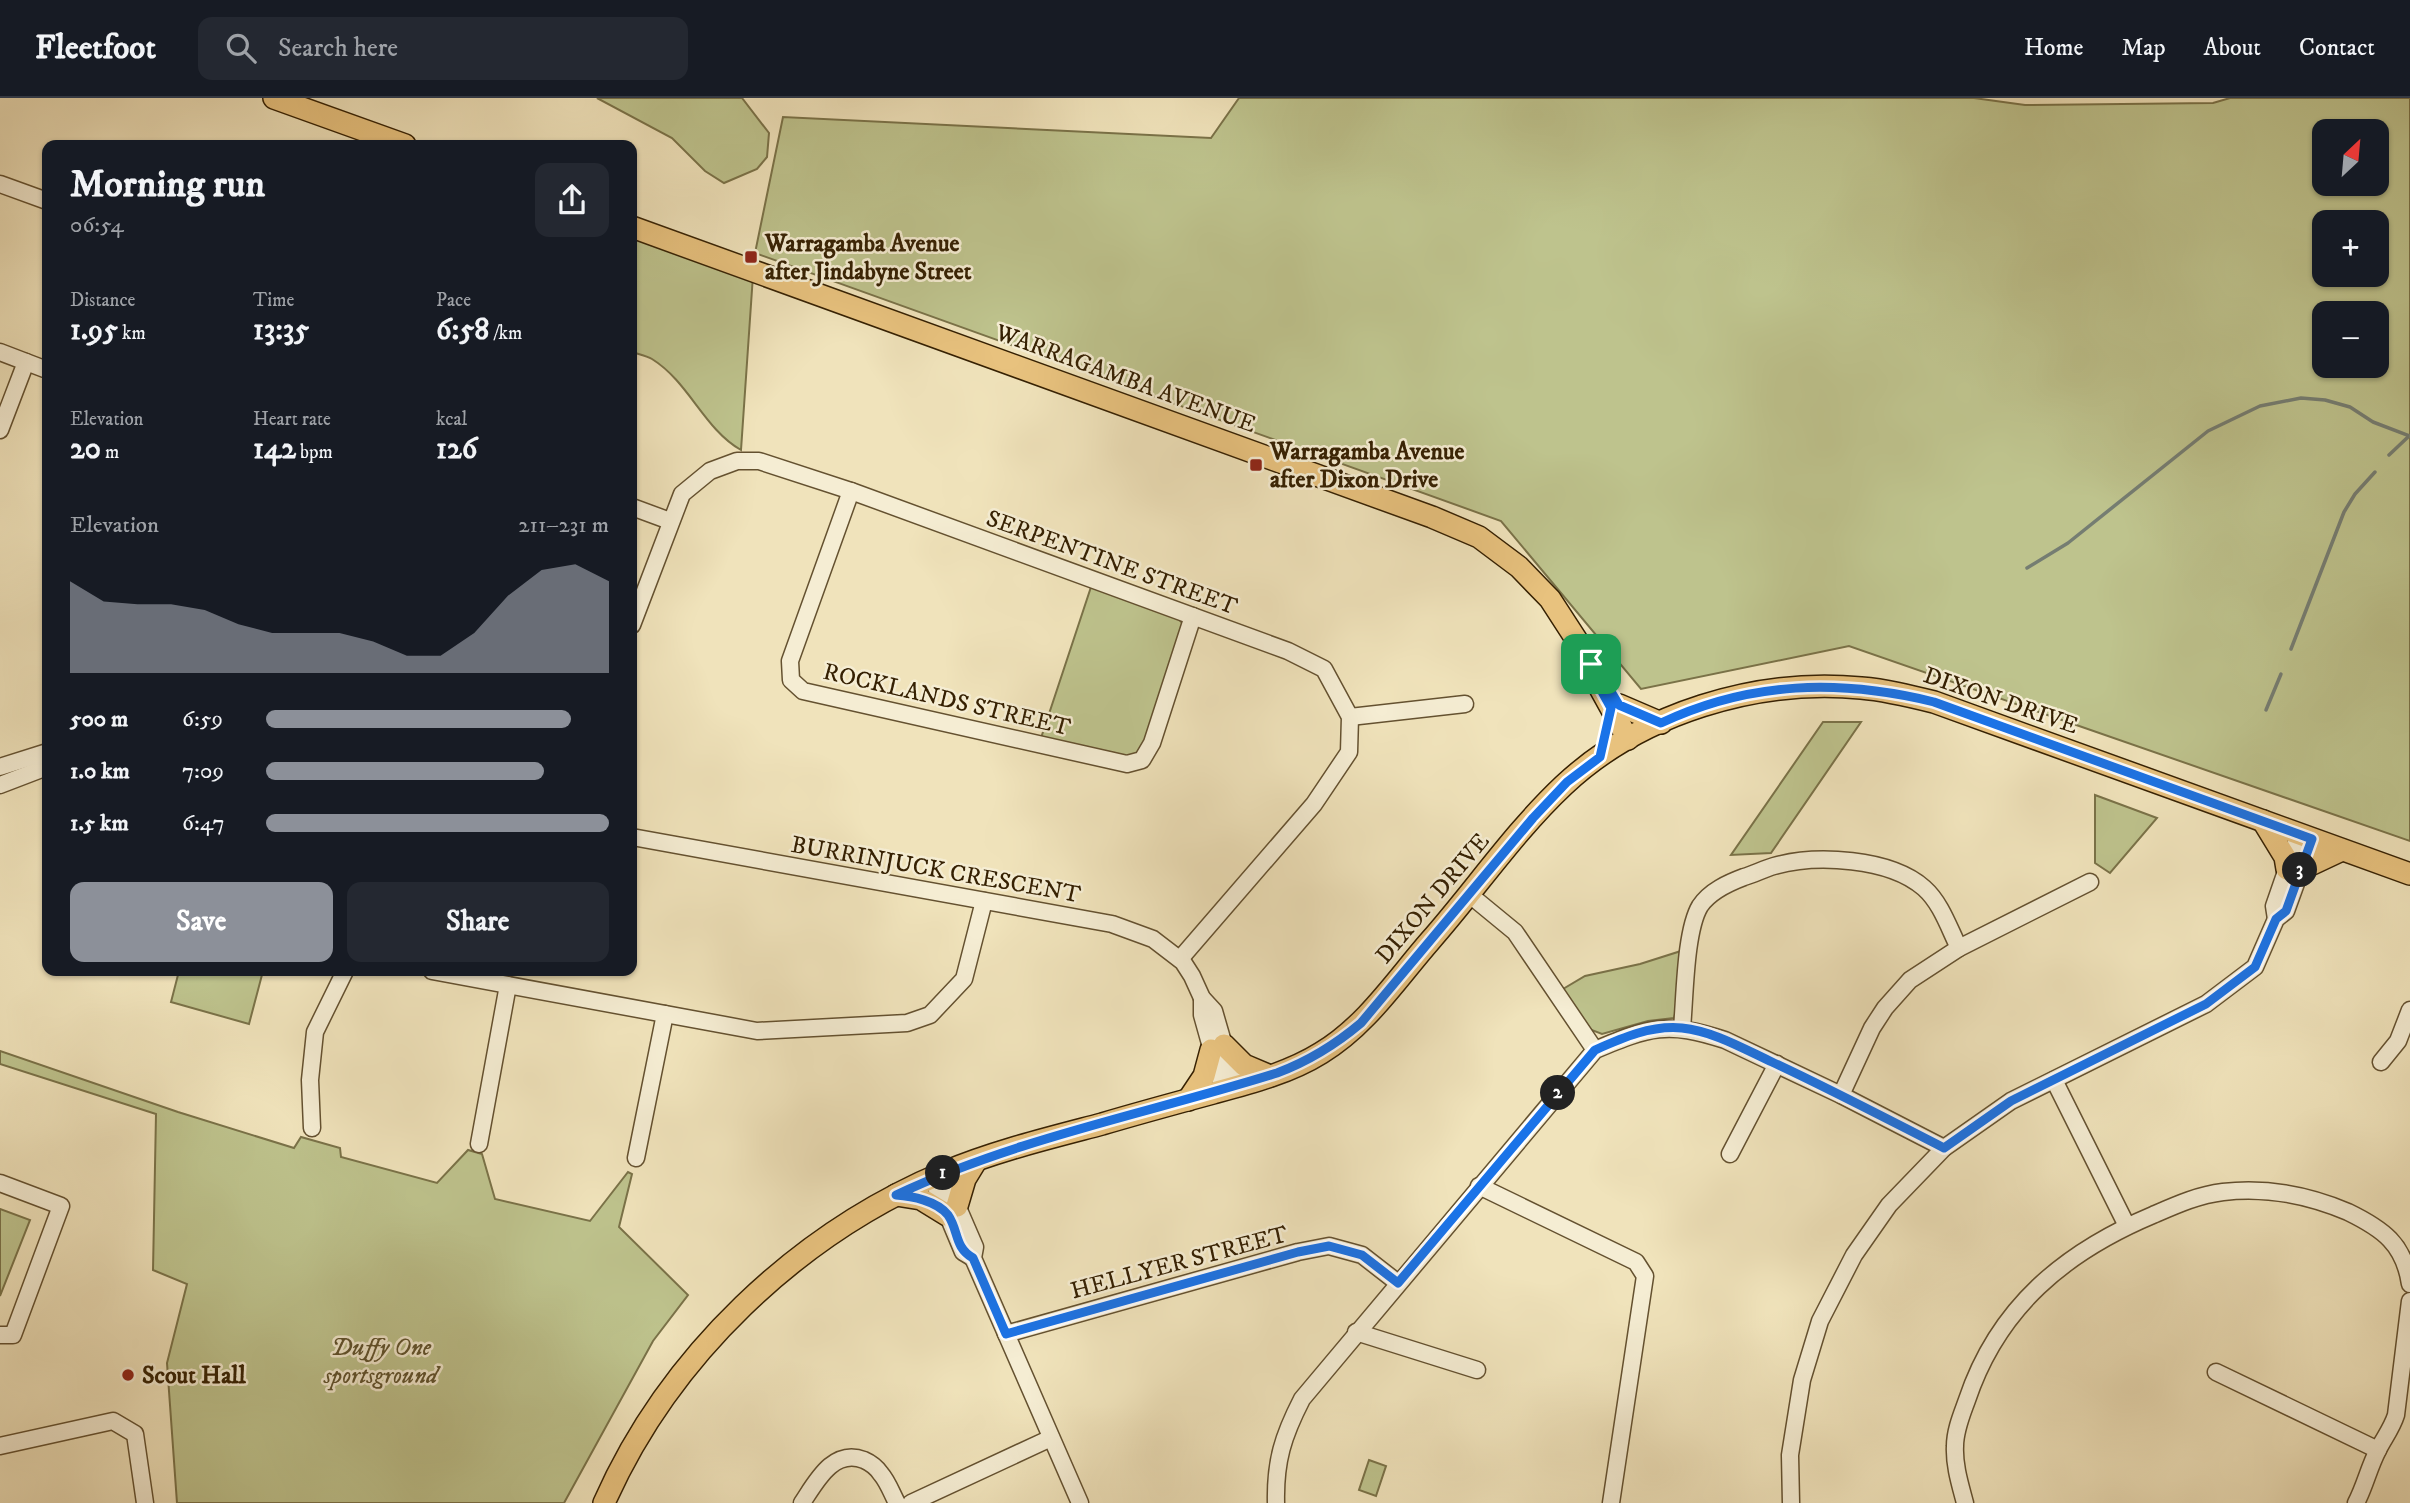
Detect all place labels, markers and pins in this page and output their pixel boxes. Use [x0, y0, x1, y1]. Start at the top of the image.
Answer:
place label: Warragamba Avenue after Jindabyne Street [764, 229, 972, 287]
marker: Warragamba Avenue after Jindabyne Street [743, 249, 759, 265]
place label: Warragamba Avenue after Dixon Drive [1269, 437, 1464, 495]
marker: Warragamba Avenue after Dixon Drive [1248, 457, 1264, 473]
pin [1561, 634, 1621, 694]
pin: 3 [2282, 852, 2318, 888]
pin: 2 [1540, 1076, 1576, 1110]
pin: 1 [926, 1156, 960, 1190]
place label: Scout Hall [142, 1361, 247, 1391]
marker: Scout Hall [120, 1367, 136, 1383]

